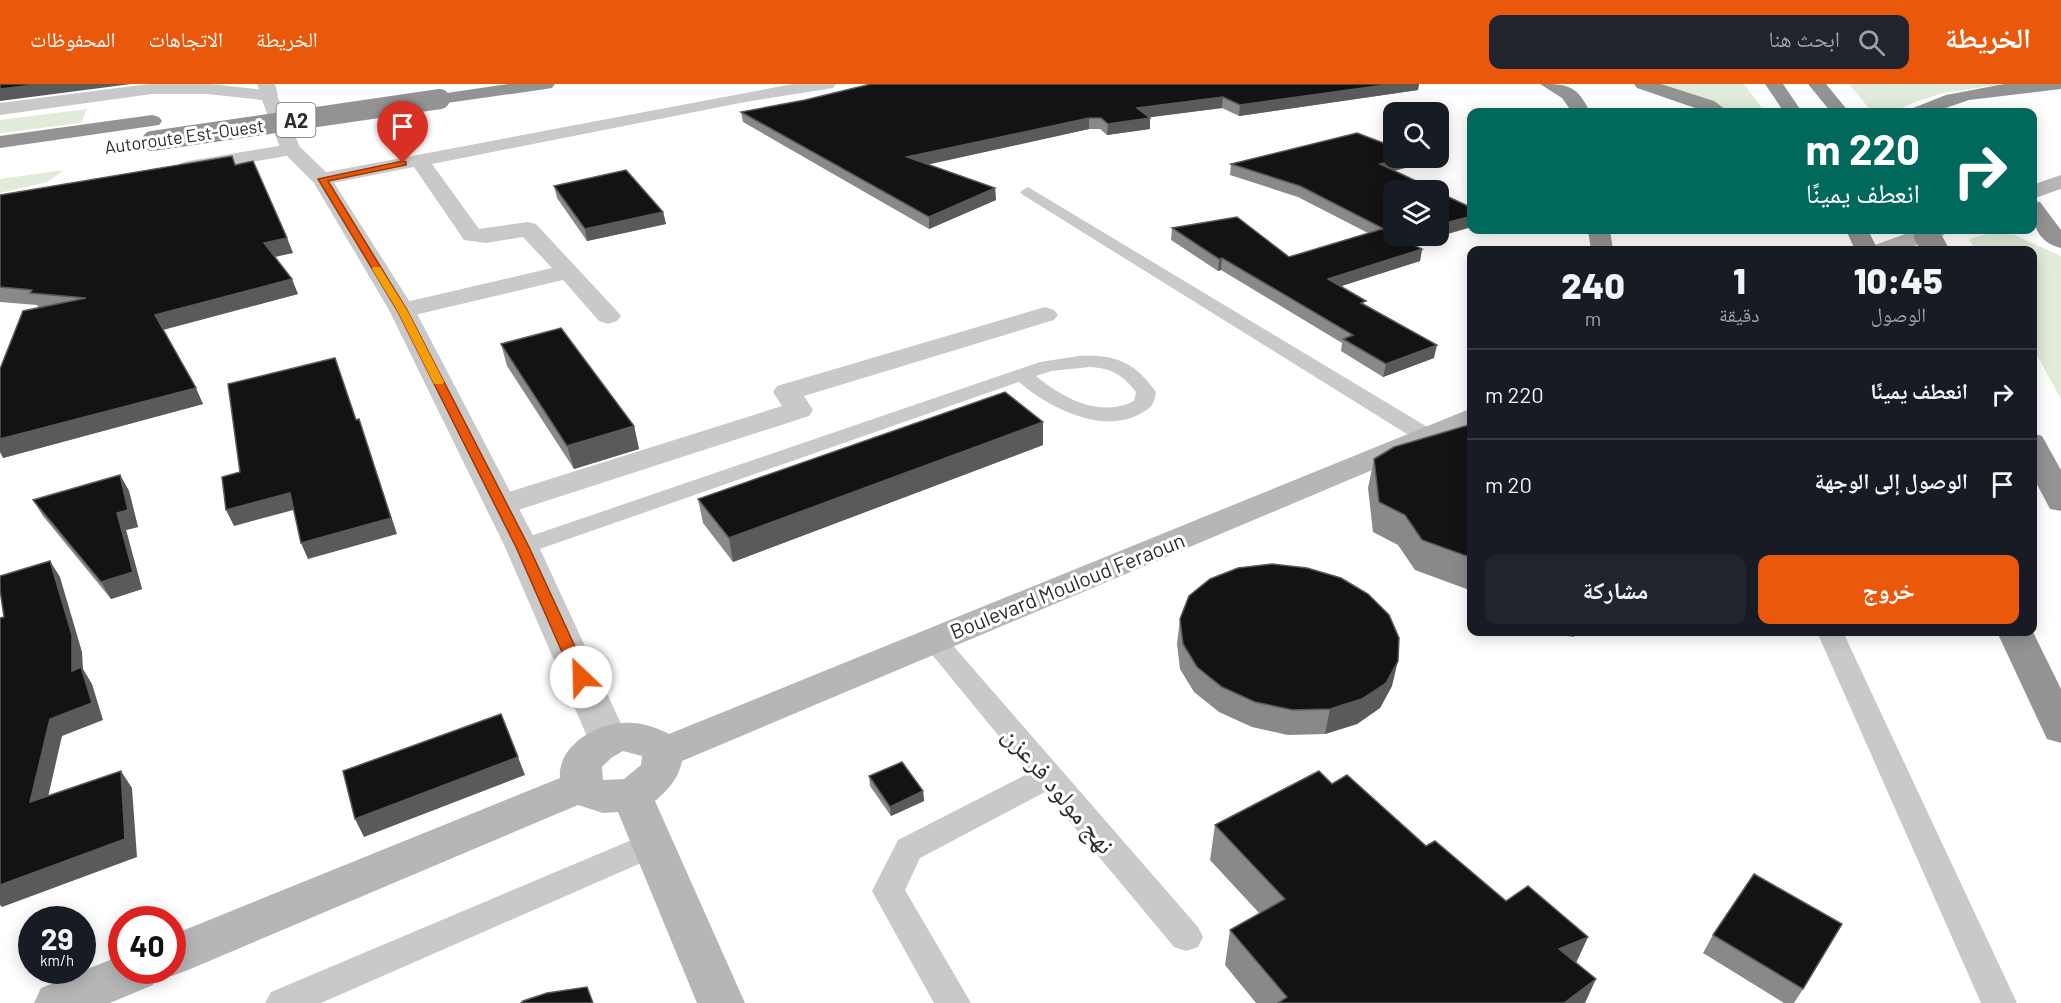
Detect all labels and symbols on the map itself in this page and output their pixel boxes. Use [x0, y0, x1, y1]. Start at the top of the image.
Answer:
pin [377, 101, 428, 163]
road number: A2 [276, 103, 316, 137]
street label: Autoroute Est-Ouest [103, 114, 265, 158]
street label: Boulevard Mouloud Feraoun [946, 526, 1188, 644]
position arrow [549, 645, 613, 709]
street label: نهج مولود فرعزن [995, 719, 1123, 861]
speed limit sign: 40 [108, 906, 186, 984]

